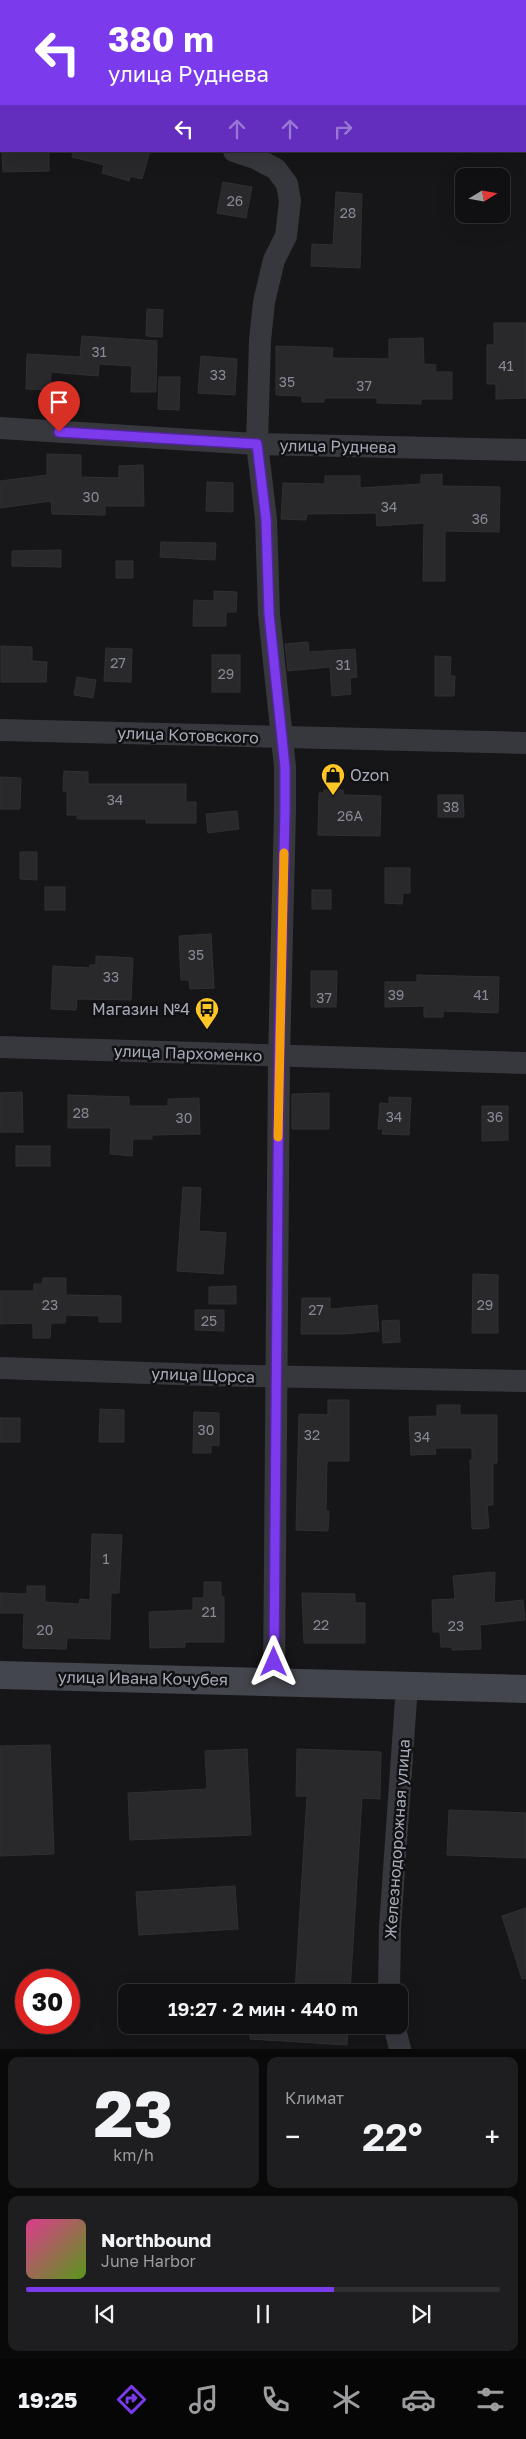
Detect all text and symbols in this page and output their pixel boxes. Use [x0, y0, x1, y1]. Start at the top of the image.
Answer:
text: 380 m [108, 18, 214, 60]
icon: left [25, 20, 90, 85]
text: улица Руднева [108, 60, 269, 87]
icon: left [170, 115, 198, 143]
icon: ahead [223, 115, 251, 143]
icon: ahead [276, 115, 304, 143]
icon: right [329, 115, 357, 143]
north arrow [455, 168, 510, 222]
map controls [455, 168, 510, 223]
house number: 26 [227, 192, 243, 209]
house number: 28 [340, 204, 356, 221]
house number: 31 [92, 343, 107, 360]
house number: 41 [498, 357, 514, 374]
house number: 33 [210, 366, 226, 383]
house number: 35 [279, 373, 295, 390]
house number: 37 [356, 377, 372, 394]
pin [38, 381, 80, 432]
icon: arrive [45, 388, 73, 416]
street label: улица Руднева [279, 435, 397, 457]
house number: 30 [83, 488, 99, 505]
house number: 34 [381, 498, 397, 515]
house number: 36 [472, 510, 488, 527]
house number: 27 [110, 654, 126, 671]
house number: 31 [336, 656, 351, 673]
house number: 29 [218, 665, 234, 682]
street label: улица Котовского [117, 723, 259, 747]
shop icon: Ozon [320, 762, 346, 796]
place label: Ozon [350, 765, 389, 785]
house number: 34 [107, 791, 123, 808]
house number: 38 [443, 798, 459, 815]
house number: 26А [337, 807, 364, 824]
house number: 35 [188, 946, 204, 963]
house number: 33 [103, 968, 119, 985]
house number: 39 [388, 986, 404, 1003]
house number: 41 [473, 986, 489, 1003]
house number: 37 [316, 989, 332, 1006]
bus stop icon: Магазин №4 [194, 996, 220, 1030]
place label: Магазин №4 [92, 999, 190, 1019]
street label: улица Пархоменко [113, 1040, 263, 1066]
house number: 28 [73, 1104, 89, 1121]
house number: 34 [386, 1108, 402, 1125]
house number: 36 [487, 1108, 503, 1125]
house number: 30 [176, 1109, 192, 1126]
house number: 23 [42, 1296, 58, 1313]
house number: 29 [477, 1296, 493, 1313]
house number: 27 [308, 1301, 324, 1318]
house number: 25 [201, 1312, 217, 1329]
street label: улица Щорса [151, 1363, 255, 1387]
house number: 30 [198, 1421, 214, 1438]
house number: 32 [304, 1426, 320, 1443]
house number: 34 [414, 1428, 430, 1445]
house number: 1 [103, 1550, 110, 1567]
house number: 21 [202, 1603, 217, 1620]
house number: 22 [313, 1616, 329, 1633]
house number: 23 [448, 1617, 464, 1634]
house number: 20 [37, 1621, 53, 1638]
position arrow [247, 1635, 299, 1687]
street label: улица Ивана Кочубея [58, 1667, 228, 1689]
street label: Железнодорожная улица [380, 1738, 414, 1940]
speed limit sign: 30 [15, 1969, 80, 2034]
text: 19:27 · 2 мин · 440 m [168, 1997, 358, 2020]
text: 23 [94, 2073, 173, 2151]
text: Климат [285, 2088, 344, 2108]
text: 22° [362, 2114, 423, 2159]
text: − [285, 2120, 300, 2153]
text: + [485, 2120, 500, 2153]
text: km/h [113, 2145, 154, 2165]
text: Northbound [101, 2228, 211, 2251]
text: June Harbor [101, 2251, 196, 2271]
icon: previous [91, 2300, 119, 2328]
icon: pause [249, 2300, 277, 2328]
icon: next [407, 2300, 435, 2328]
icon: directions [114, 2382, 149, 2417]
icon: music [186, 2382, 221, 2417]
icon: phone [258, 2382, 293, 2417]
icon: climate [329, 2382, 364, 2417]
icon: car [401, 2382, 436, 2417]
icon: filters [473, 2382, 508, 2417]
text: 19:25 [18, 2386, 78, 2413]

